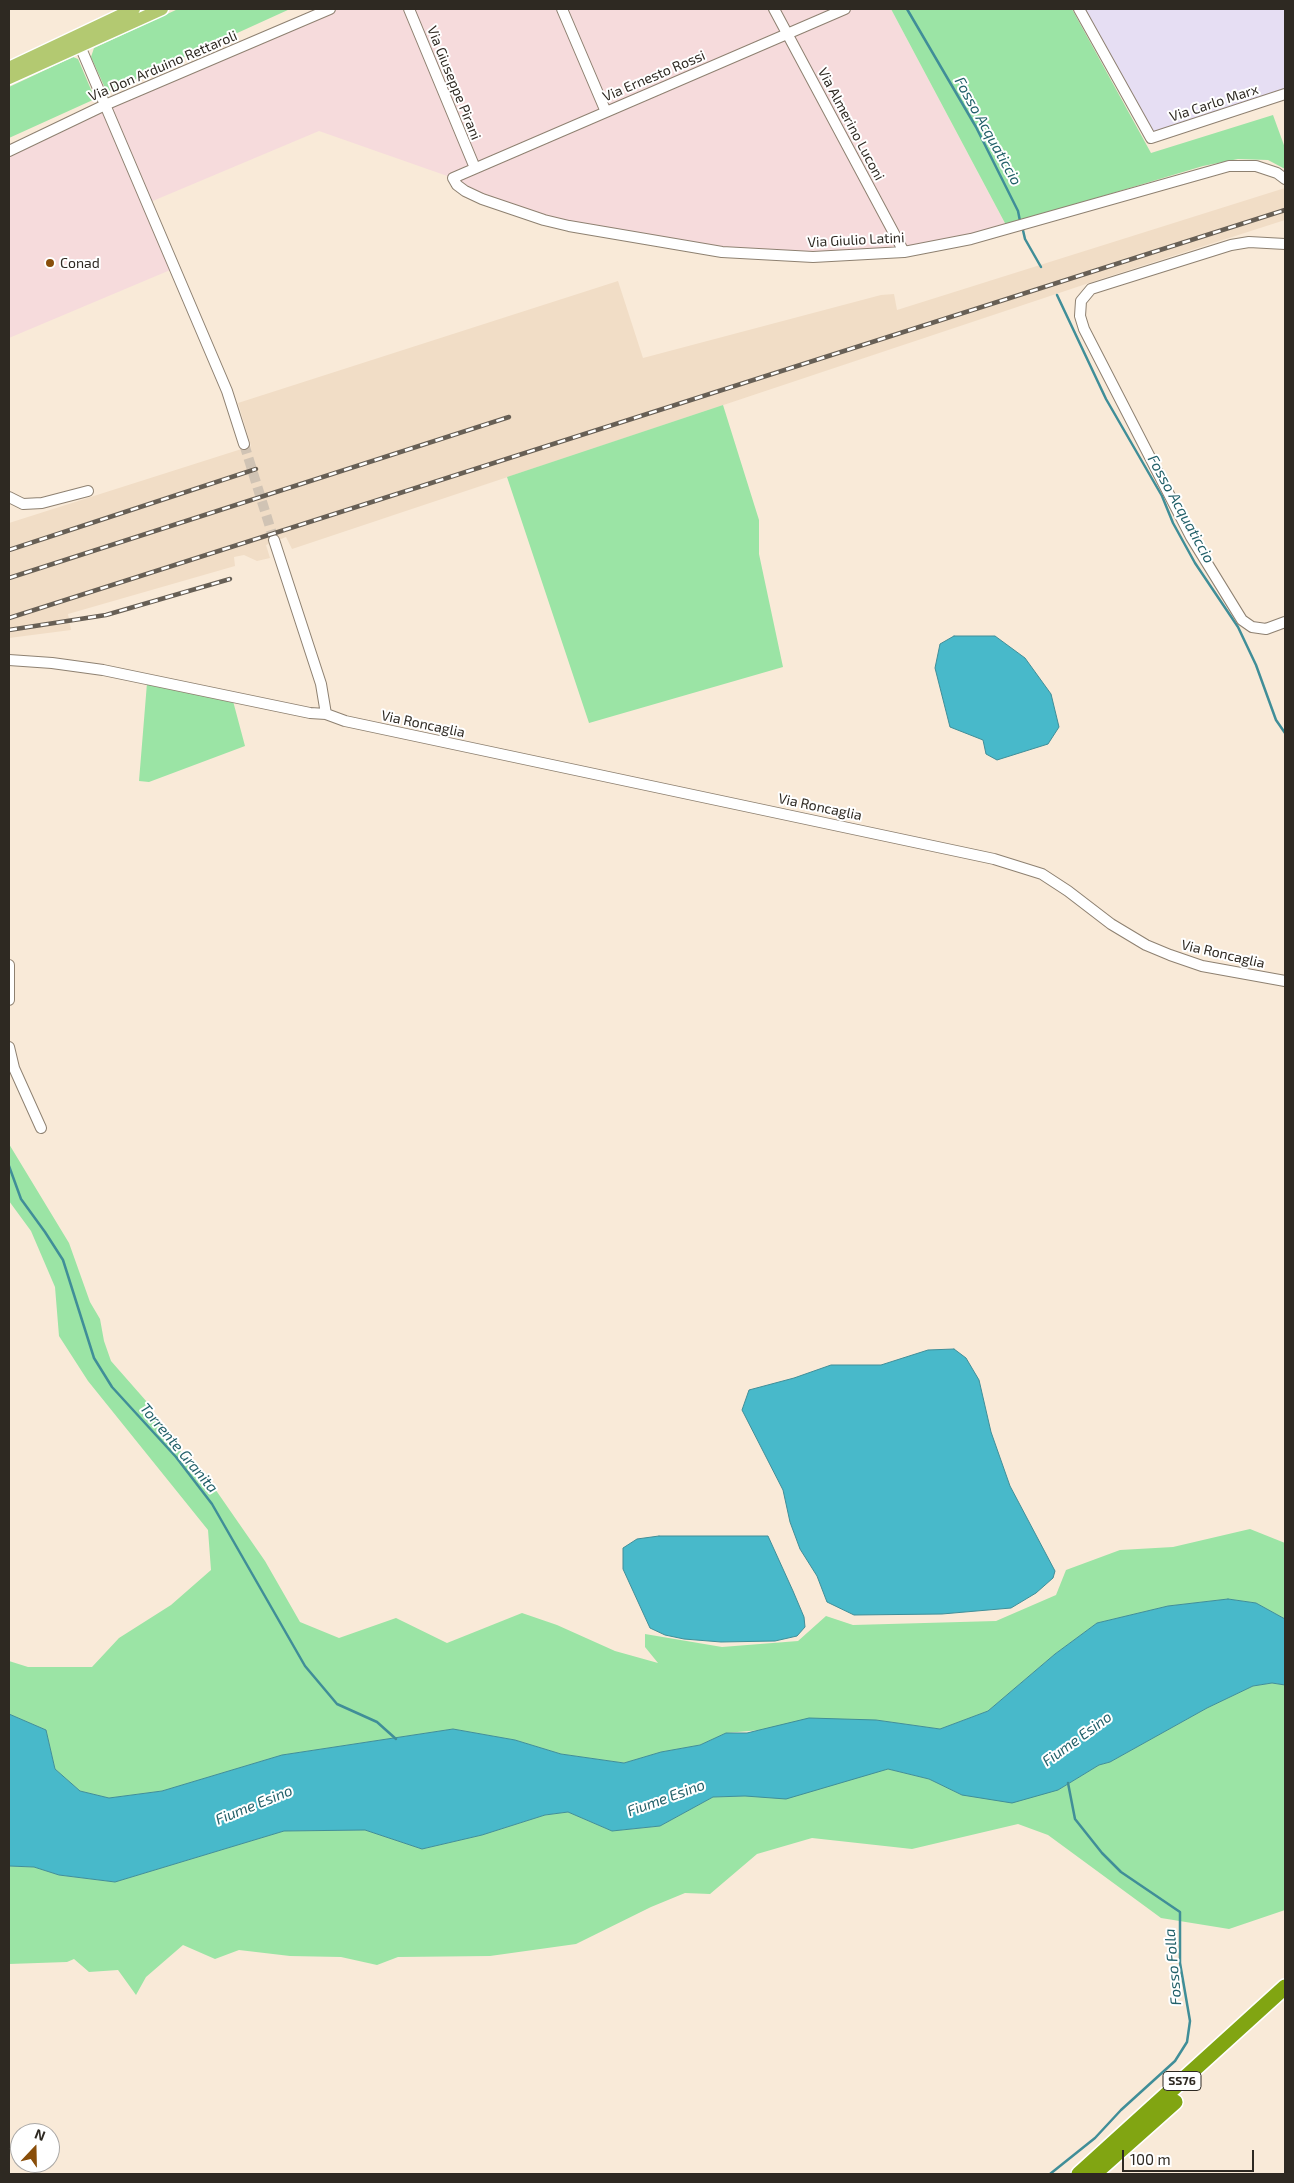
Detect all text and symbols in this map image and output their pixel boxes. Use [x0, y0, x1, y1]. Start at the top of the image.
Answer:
street label: Via Giuseppe Pirani [424, 24, 484, 142]
street label: Via Don Arduino Rettaroli [86, 27, 240, 105]
street label: Via Ernesto Rossi [600, 47, 708, 105]
street label: Via Almerino Luconi [814, 65, 888, 183]
water label: Fosso Acquaticcio [951, 74, 1025, 188]
street label: Via Carlo Marx [1168, 81, 1260, 125]
street label: Via Giulio Latini [807, 229, 905, 251]
place label: Conad [60, 255, 100, 271]
marker: Conad [44, 257, 56, 269]
water label: Fosso Acquaticcio [1144, 452, 1218, 566]
street label: Via Roncaglia [380, 707, 466, 741]
street label: Via Roncaglia [777, 790, 863, 824]
street label: Via Roncaglia [1180, 936, 1266, 972]
water label: Torrente Granita [136, 1400, 222, 1496]
water label: Fiume Esino [1039, 1708, 1115, 1770]
water label: Fiume Esino [625, 1776, 707, 1820]
water label: Fiume Esino [213, 1781, 295, 1829]
water label: Fosso Folla [1161, 1928, 1185, 2006]
road number: SS76 [1163, 2072, 1201, 2090]
north arrow [10, 2123, 60, 2173]
text: N [32, 2125, 48, 2144]
scale bar [1124, 2140, 1256, 2172]
text: 100 m [1130, 2150, 1171, 2168]

